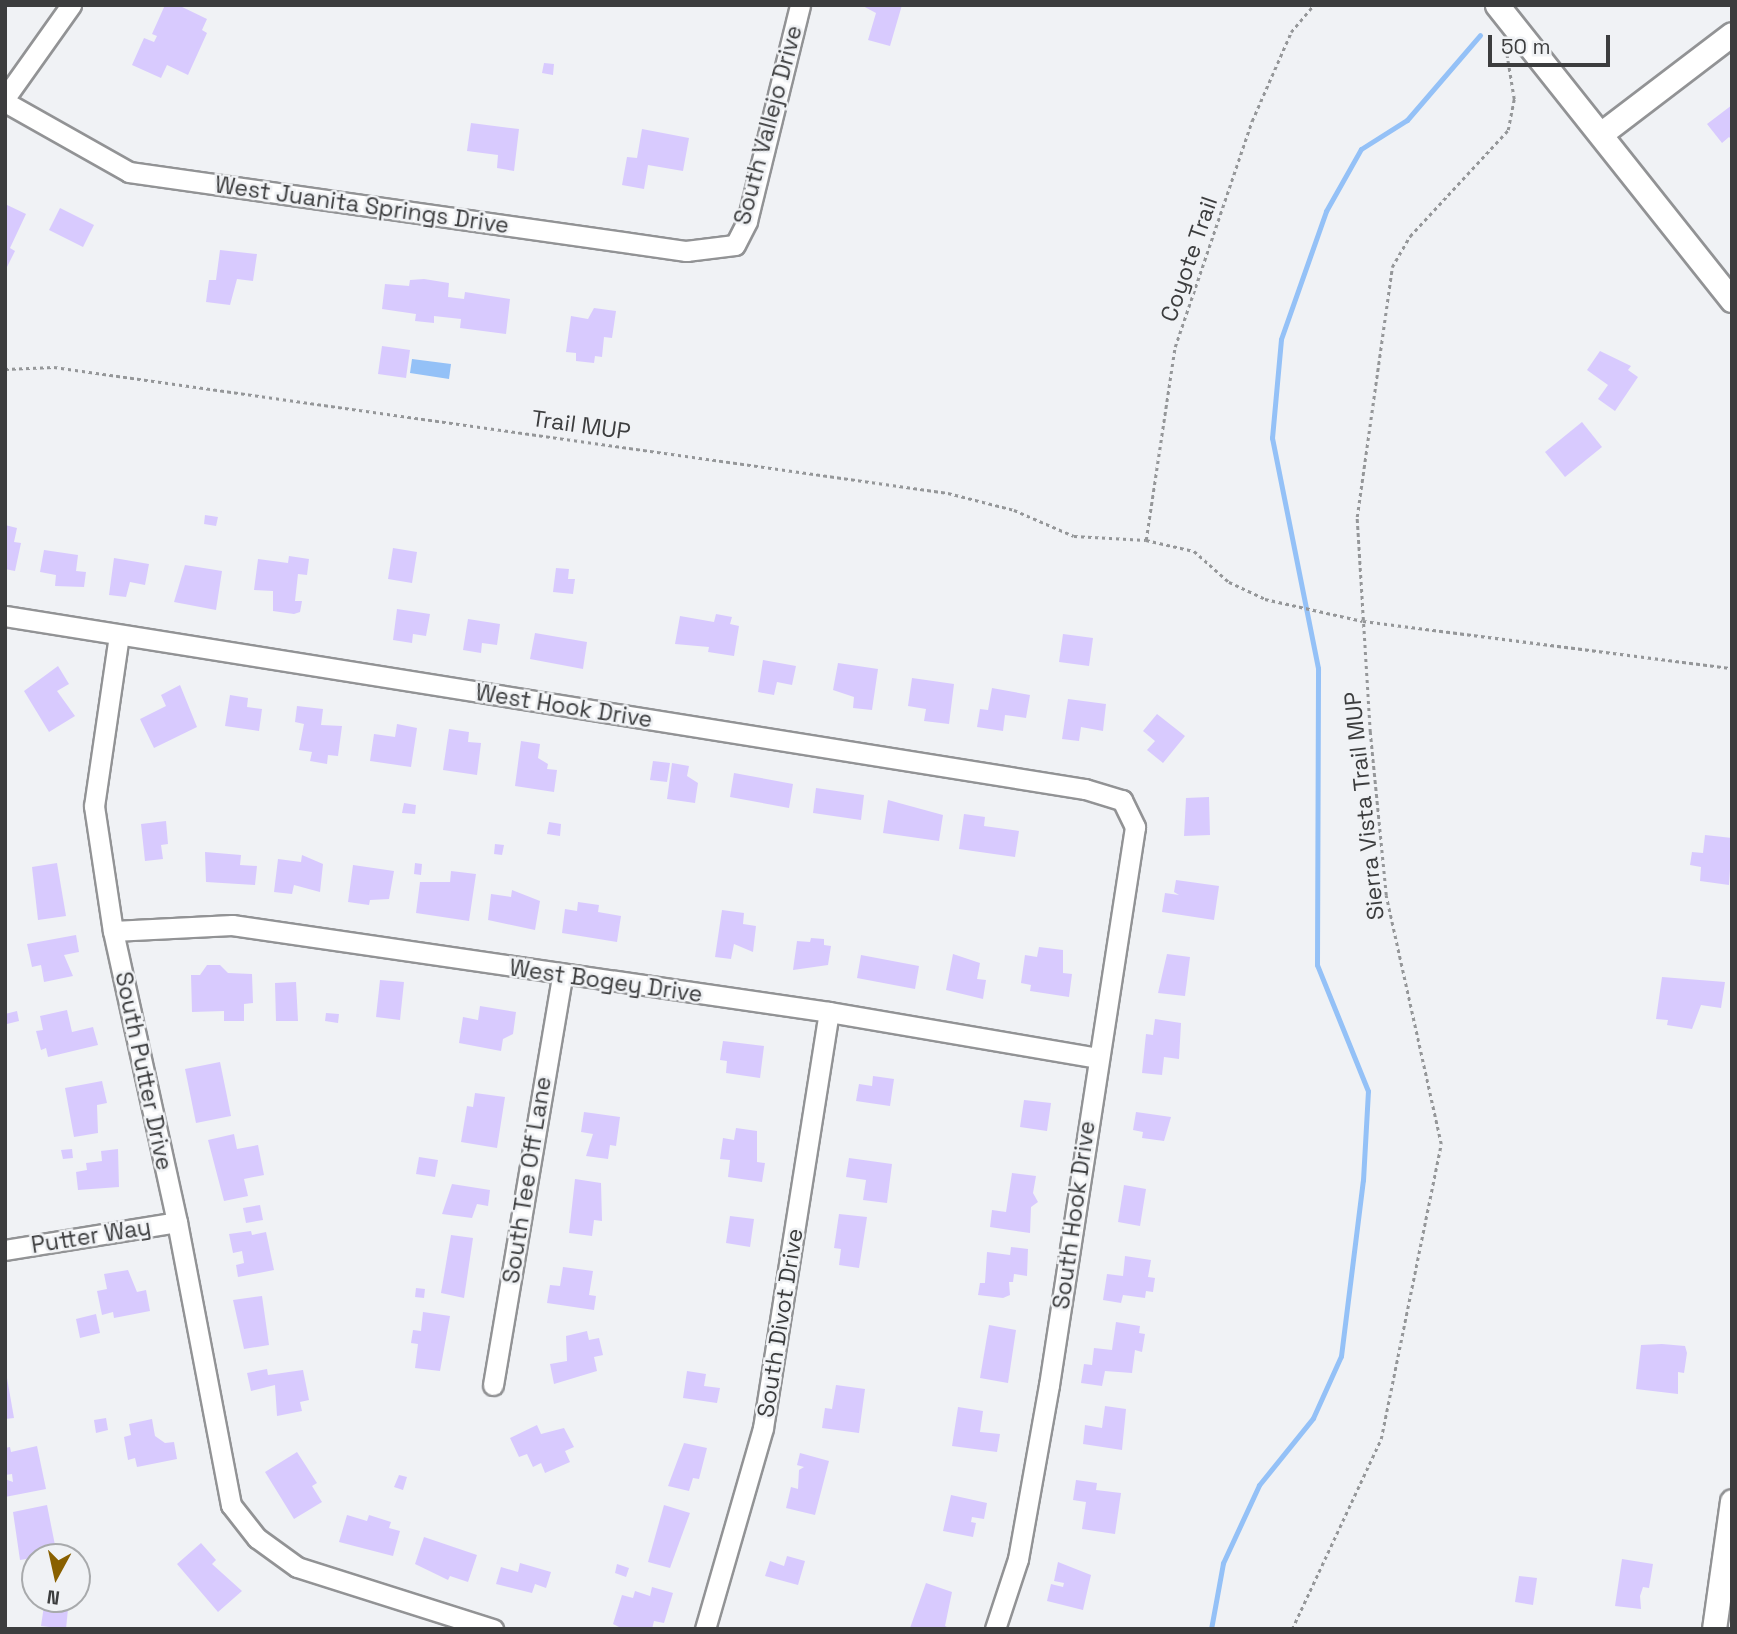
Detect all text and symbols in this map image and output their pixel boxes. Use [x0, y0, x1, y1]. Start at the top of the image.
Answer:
scale bar [1492, 21, 1614, 65]
street label: South Vallejo Drive [728, 22, 808, 228]
text: 50 m [1501, 33, 1551, 60]
street label: West Juanita Springs Drive [213, 171, 511, 239]
street label: Coyote Trail [1155, 193, 1223, 325]
street label: Trail MUP [530, 404, 632, 446]
street label: West Hook Drive [474, 678, 654, 734]
street label: Sierra Vista Trail MUP [1338, 690, 1390, 922]
street label: West Bogey Drive [508, 954, 704, 1008]
street label: South Putter Drive [109, 969, 179, 1173]
street label: South Tee Off Lane [497, 1074, 557, 1286]
street label: South Hook Drive [1047, 1119, 1101, 1311]
street label: Putter Way [29, 1213, 153, 1259]
street label: South Divot Drive [751, 1226, 809, 1420]
north arrow [21, 1543, 91, 1613]
text: N [45, 1584, 61, 1611]

